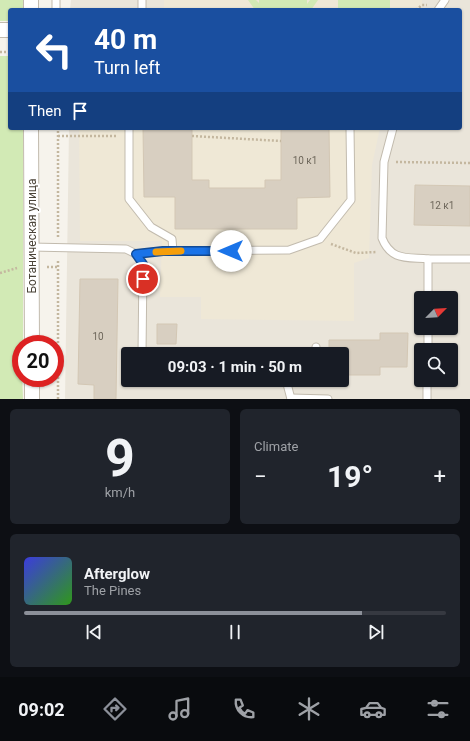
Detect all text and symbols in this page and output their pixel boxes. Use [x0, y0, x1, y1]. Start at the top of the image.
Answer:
text: 40 m [94, 23, 157, 56]
icon: left [28, 24, 80, 76]
text: Turn left [94, 57, 160, 78]
icon: arrive [69, 100, 91, 122]
text: Then [28, 102, 61, 120]
house number: 10 к1 [293, 155, 317, 166]
street label: Ботаническая улица [25, 178, 39, 294]
house number: 12 к1 [430, 200, 454, 211]
position arrow [210, 230, 252, 272]
pin [126, 262, 160, 296]
icon: arrive [132, 268, 154, 290]
north arrow [414, 291, 458, 335]
map controls [414, 291, 458, 387]
house number: 10 [92, 331, 104, 342]
speed limit sign: 20 [12, 335, 64, 387]
button: search [414, 343, 458, 387]
text: 09:03 · 1 min · 50 m [168, 358, 302, 376]
text: 9 [105, 428, 135, 489]
text: Climate [254, 439, 298, 454]
text: 19° [327, 459, 373, 494]
text: − [254, 464, 267, 489]
text: + [434, 464, 446, 489]
text: km/h [105, 485, 135, 500]
text: Afterglow [84, 565, 150, 583]
text: The Pines [84, 583, 141, 598]
icon: previous [83, 621, 105, 643]
icon: pause [224, 621, 246, 643]
icon: next [365, 621, 387, 643]
icon: directions [101, 695, 129, 723]
icon: music [166, 695, 194, 723]
icon: phone [230, 695, 258, 723]
icon: climate [295, 695, 323, 723]
icon: car [359, 695, 387, 723]
icon: filters [424, 695, 452, 723]
text: 09:02 [18, 699, 65, 720]

